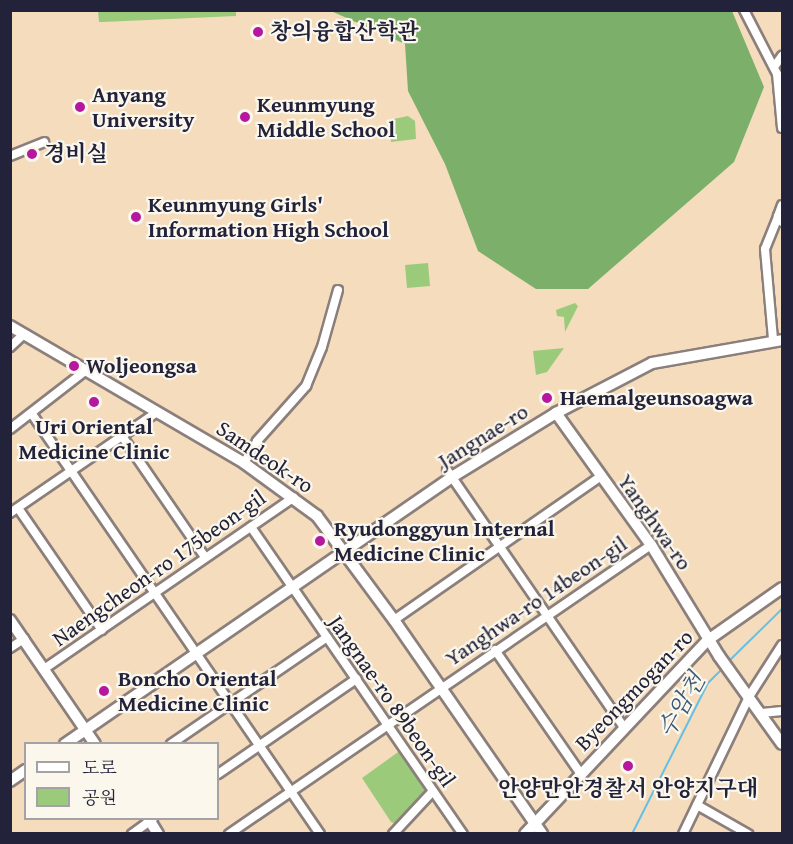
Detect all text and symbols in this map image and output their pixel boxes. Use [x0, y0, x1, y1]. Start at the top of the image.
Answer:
place label: 창의융합산학관 [270, 19, 419, 45]
marker: 창의융합산학관 [251, 25, 265, 39]
place label: Anyang University [92, 81, 194, 132]
place label: Keunmyung Middle School [257, 91, 395, 142]
marker: Anyang University [73, 100, 87, 114]
marker: Keunmyung Middle School [238, 110, 252, 124]
place label: 경비실 [44, 141, 108, 167]
marker: 경비실 [25, 147, 39, 161]
place label: Keunmyung Girls' Information High School [148, 191, 389, 242]
marker: Keunmyung Girls' Information High School [129, 210, 143, 224]
place label: Woljeongsa [86, 353, 197, 379]
marker: Woljeongsa [67, 359, 81, 373]
place label: Haemalgeunsoagwa [560, 385, 753, 411]
marker: Haemalgeunsoagwa [538, 389, 556, 407]
marker: Uri Oriental Medicine Clinic [85, 393, 103, 411]
street label: Jangnae-ro [433, 398, 533, 474]
place label: Uri Oriental Medicine Clinic [19, 413, 169, 464]
street label: Samdeok-ro [212, 415, 318, 499]
street label: Yanghwa-ro [612, 469, 698, 575]
street label: Naengcheon-ro 175beon-gil [47, 484, 271, 652]
place label: Ryudonggyun Internal Medicine Clinic [334, 515, 555, 566]
street label: Yanghwa-ro 14beon-gil [440, 530, 632, 672]
marker: Ryudonggyun Internal Medicine Clinic [311, 532, 329, 550]
street label: Jangnae-ro 89beon-gil [323, 610, 461, 792]
street label: Byeongmogan-ro [570, 624, 698, 756]
place label: Boncho Oriental Medicine Clinic [118, 665, 277, 716]
water label: 수암천 [651, 668, 711, 742]
marker: Boncho Oriental Medicine Clinic [95, 682, 113, 700]
legend [24, 742, 219, 820]
text: 도로 [82, 754, 117, 781]
marker: 안양만안경찰서 안양지구대 [621, 759, 635, 773]
place label: 안양만안경찰서 안양지구대 [498, 776, 758, 802]
text: 공원 [82, 784, 117, 811]

